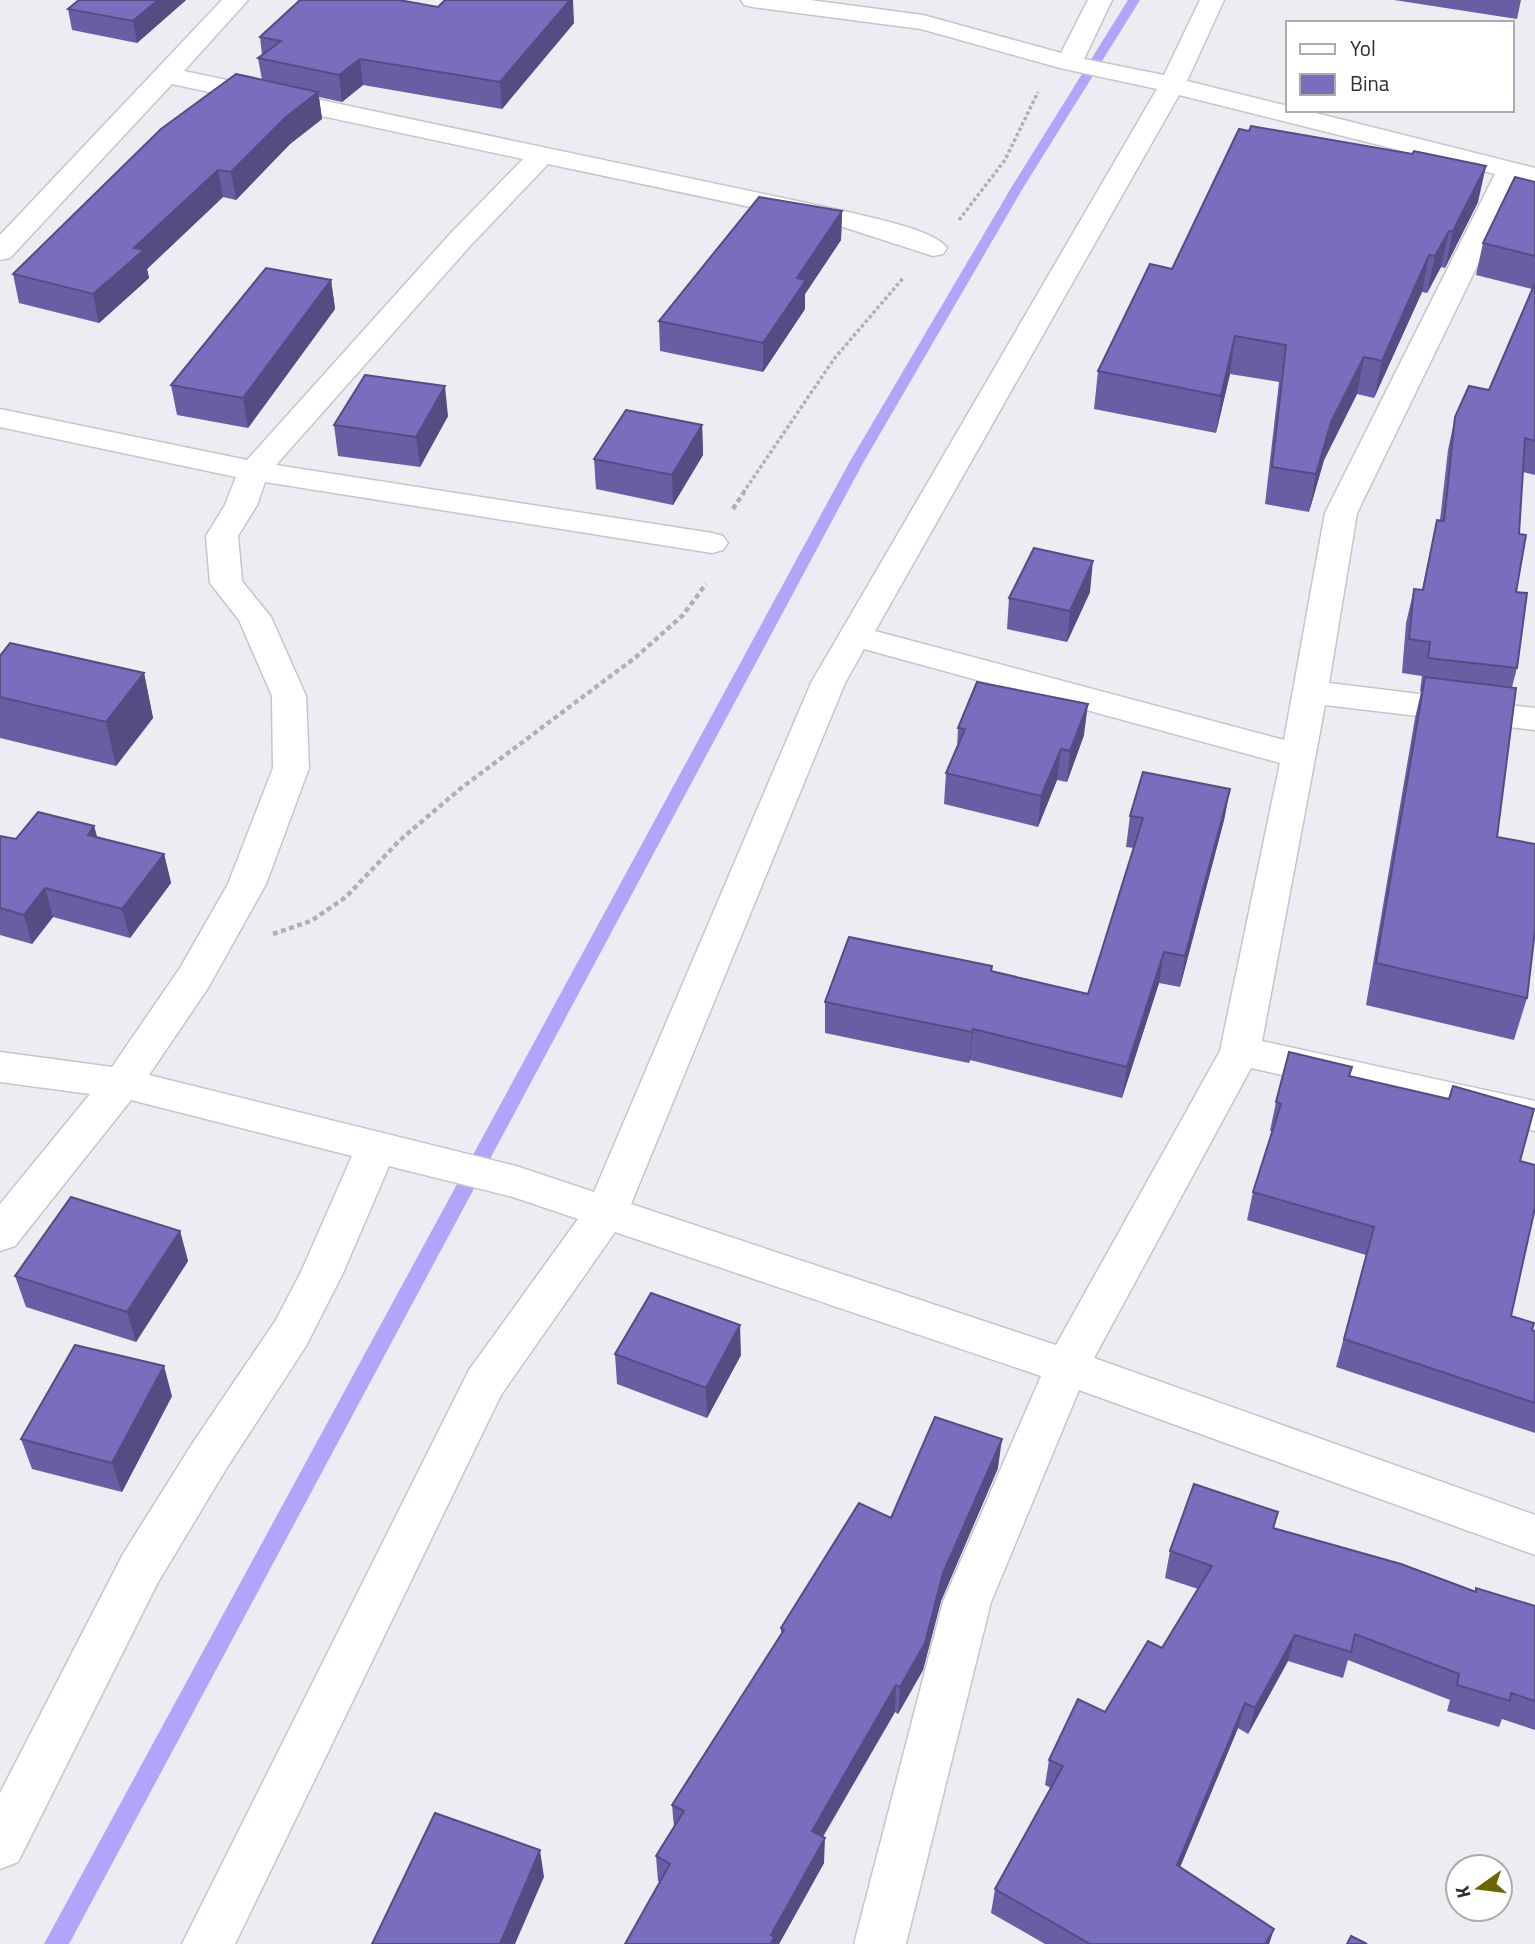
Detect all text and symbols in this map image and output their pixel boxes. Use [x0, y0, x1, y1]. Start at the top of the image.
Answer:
legend [1286, 21, 1514, 112]
text: Yol [1350, 32, 1376, 64]
text: Bina [1350, 67, 1390, 99]
north arrow [1444, 1853, 1514, 1923]
text: K [1447, 1883, 1477, 1901]

